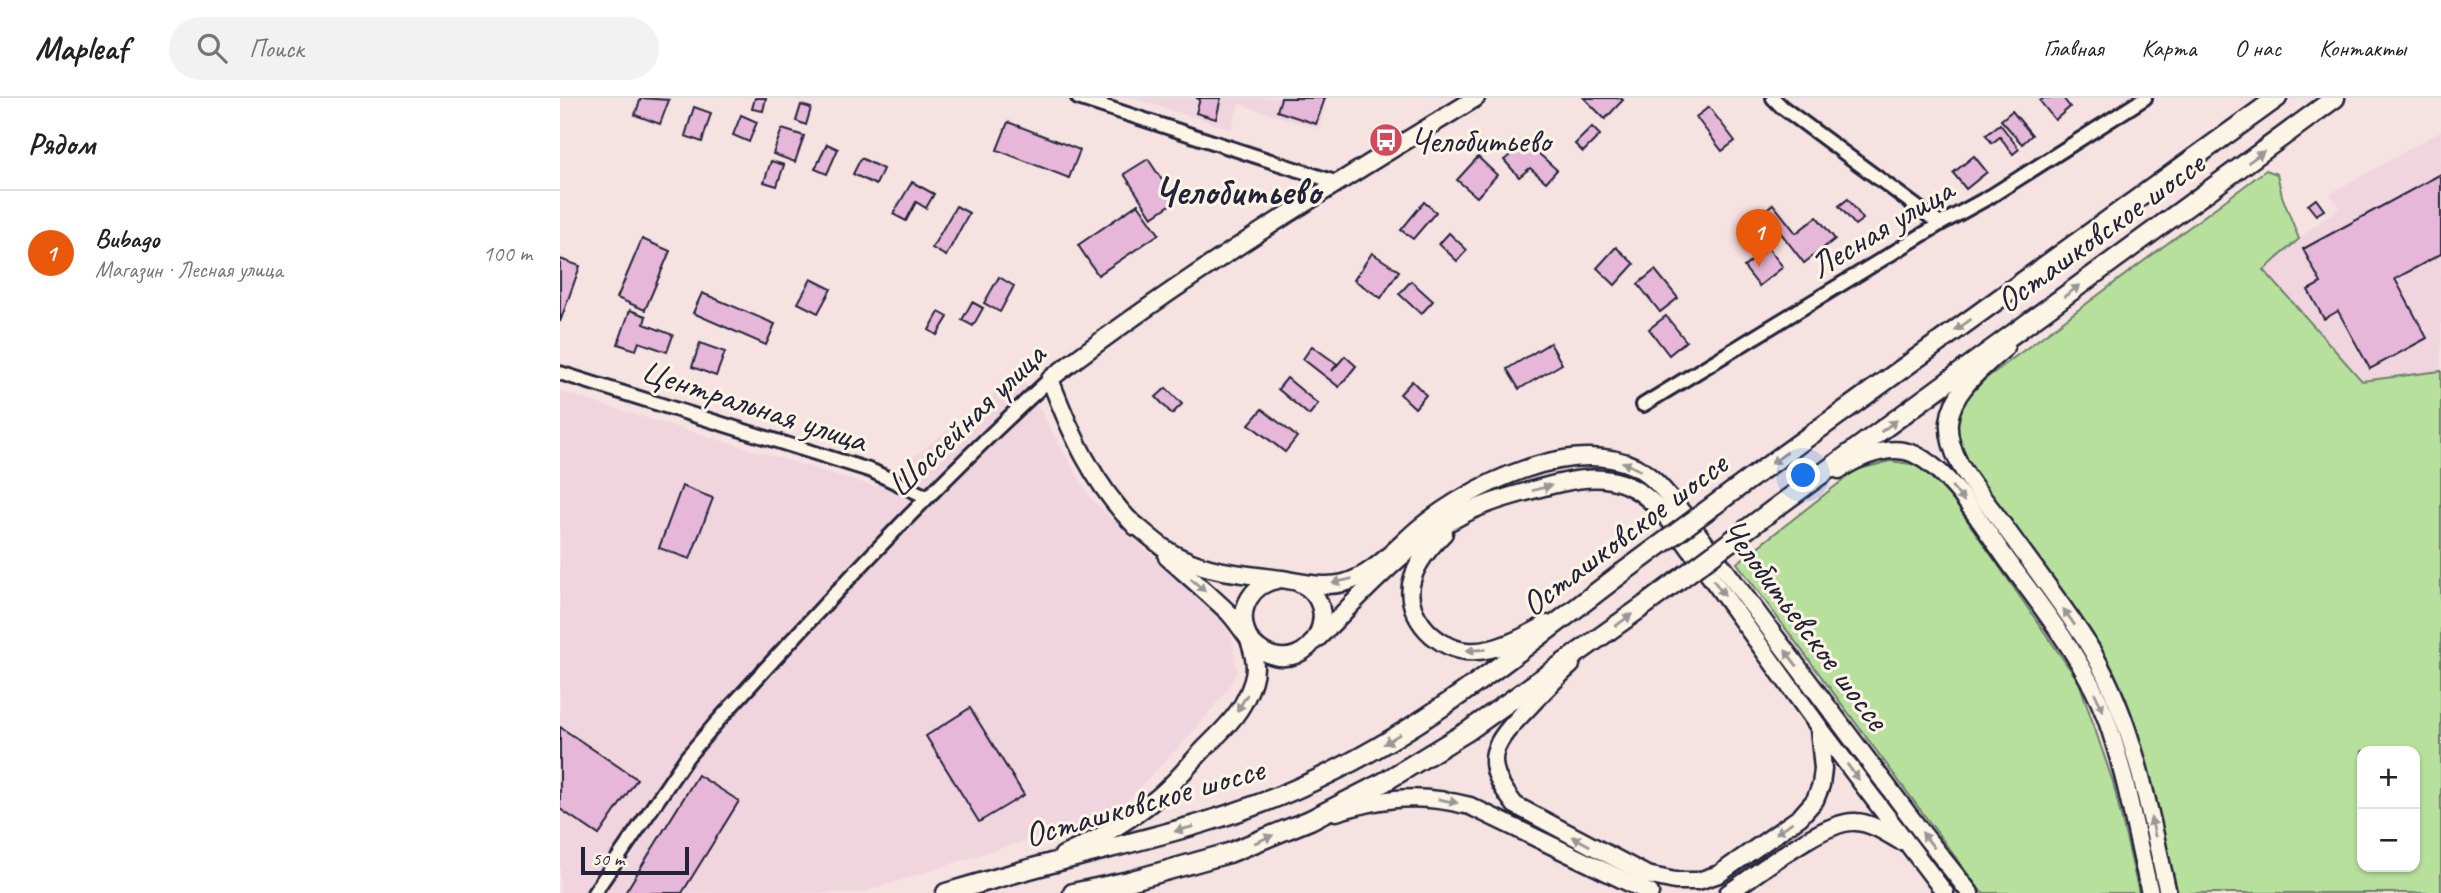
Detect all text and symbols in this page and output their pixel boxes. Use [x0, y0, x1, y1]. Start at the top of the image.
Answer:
search box [169, 17, 659, 80]
text: Mapleaf [35, 27, 127, 69]
icon: search [193, 29, 231, 67]
text: Поиск [249, 32, 304, 65]
text: Главная [2043, 33, 2104, 63]
text: Карта [2142, 33, 2196, 63]
text: О нас [2234, 33, 2281, 63]
text: Контакты [2319, 33, 2406, 63]
place label: Челобитьево [1410, 118, 1554, 163]
bus stop icon: Челобитьево [1367, 121, 1405, 159]
text: Рядом [28, 125, 95, 163]
street label: Осташковское шоссе [1987, 140, 2215, 323]
one-way arrow [2246, 149, 2264, 164]
street label: Лесная улица [1801, 166, 1963, 289]
district label: Челобитьево [1154, 168, 1324, 215]
pin: 1 [1736, 209, 1782, 267]
text: Bubago [95, 222, 159, 255]
text: 1 [46, 239, 56, 268]
text: 100 m [483, 239, 532, 268]
text: Магазин · Лесная улица [95, 255, 283, 284]
one-way arrow [2063, 284, 2081, 298]
one-way arrow [1954, 318, 1972, 332]
street label: Шоссейная улица [877, 332, 1056, 507]
street label: Центральная улица [636, 347, 875, 463]
one-way arrow [1880, 419, 1898, 433]
street label: Осташковское шоссе [1512, 440, 1738, 626]
one-way arrow [1770, 451, 1788, 465]
your location [1786, 458, 1820, 492]
one-way arrow [1621, 460, 1641, 472]
one-way arrow [1532, 482, 1553, 492]
one-way arrow [1950, 485, 1965, 502]
street label: Челобитьевское шоссе [1711, 509, 1901, 741]
one-way arrow [1331, 576, 1353, 587]
one-way arrow [1189, 577, 1207, 593]
one-way arrow [1711, 579, 1725, 597]
one-way arrow [2062, 608, 2076, 626]
one-way arrow [1614, 613, 1632, 628]
one-way arrow [1465, 645, 1487, 656]
one-way arrow [1784, 649, 1798, 667]
one-way arrow [2093, 692, 2105, 712]
one-way arrow [1236, 694, 1248, 713]
one-way arrow [1382, 732, 1402, 745]
street label: Осташковское шоссе [1019, 746, 1271, 858]
map controls [2357, 746, 2420, 872]
button: + [2357, 746, 2420, 809]
one-way arrow [1846, 763, 1860, 781]
one-way arrow [1437, 796, 1459, 807]
button: − [2357, 809, 2420, 872]
one-way arrow [2147, 816, 2158, 838]
one-way arrow [1775, 821, 1793, 835]
one-way arrow [1173, 824, 1195, 835]
one-way arrow [1920, 831, 1935, 849]
one-way arrow [1254, 833, 1275, 844]
one-way arrow [1571, 835, 1591, 847]
scale bar [581, 844, 690, 876]
text: 50 m [592, 847, 624, 871]

